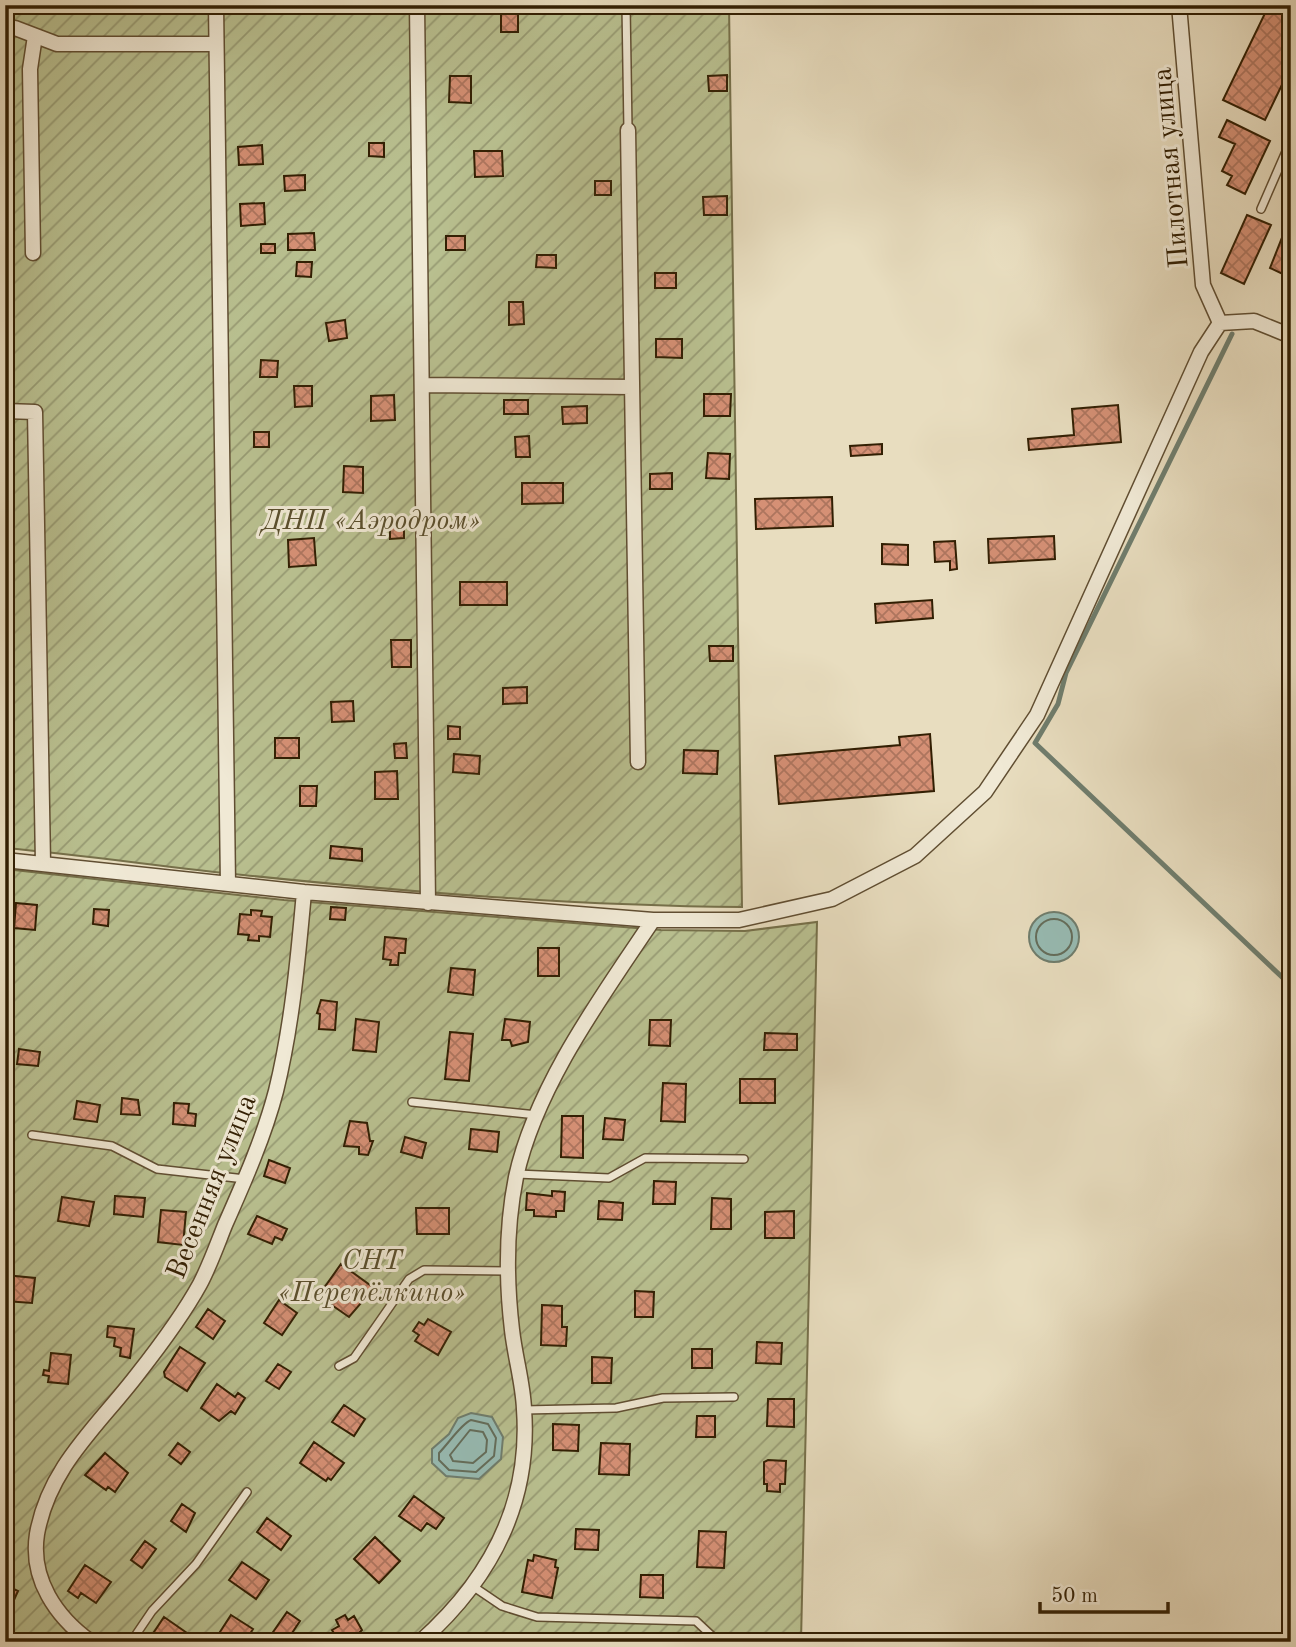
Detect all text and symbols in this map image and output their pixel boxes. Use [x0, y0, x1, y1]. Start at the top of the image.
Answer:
street label: Пилотная улица [1149, 66, 1195, 269]
park label: ДНП «Аэродром» [259, 508, 480, 536]
street label: Весенняя улица [163, 1091, 263, 1283]
park label: СНТ «Перепёлкино» [279, 1248, 466, 1308]
scale bar [1040, 1570, 1168, 1614]
text: 50 m [1051, 1586, 1098, 1607]

